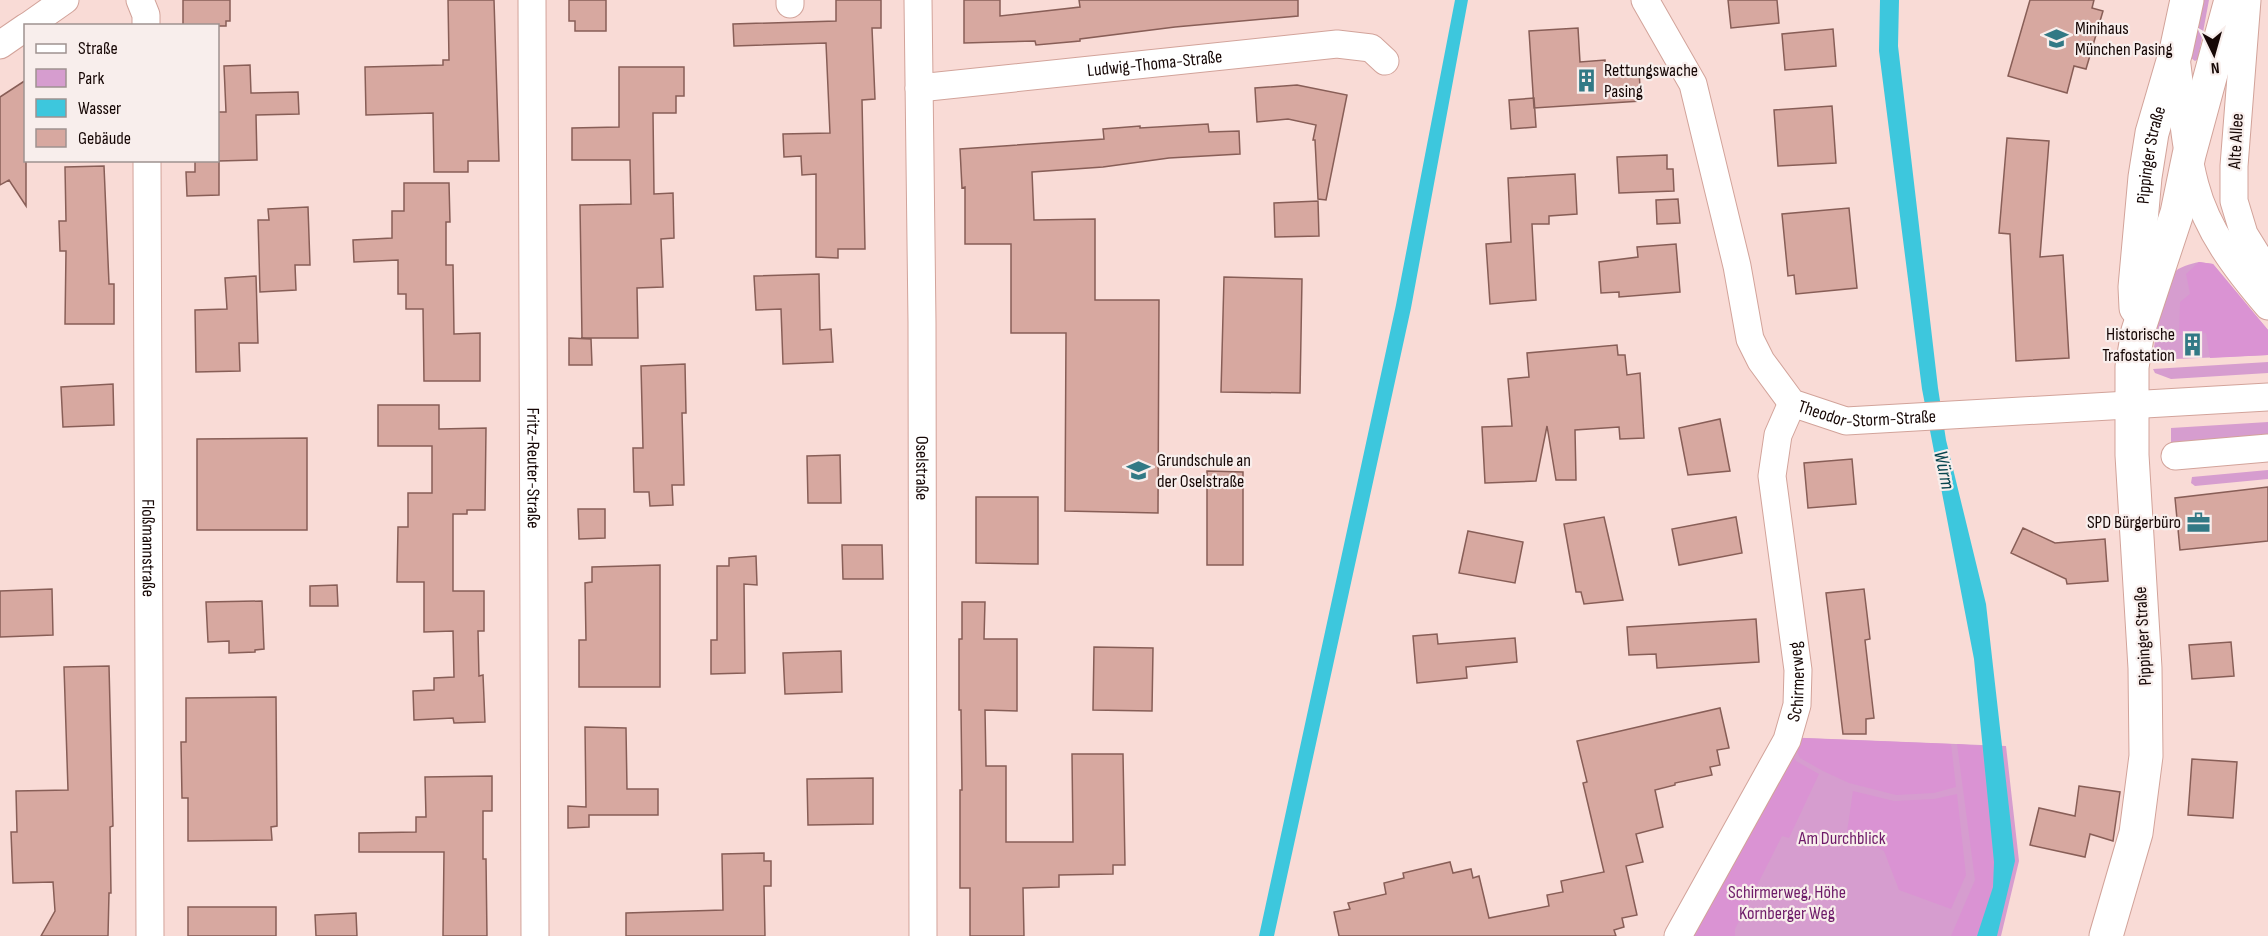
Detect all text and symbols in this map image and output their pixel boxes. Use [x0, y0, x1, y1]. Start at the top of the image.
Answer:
place label: Minihaus München Pasing [2075, 18, 2173, 60]
legend [24, 24, 219, 162]
north arrow [2184, 24, 2244, 84]
school or university icon: Minihaus München Pasing [2044, 25, 2070, 51]
text: Straße [78, 38, 118, 59]
street label: Ludwig-Thoma-Straße [1086, 46, 1223, 81]
text: N [2210, 58, 2220, 77]
place label: Rettungswache Pasing [1604, 60, 1698, 102]
building icon: Rettungswache Pasing [1573, 67, 1599, 93]
text: Park [78, 68, 104, 89]
text: Wasser [78, 98, 121, 119]
street label: Pippinger Straße [2132, 104, 2170, 205]
street label: Alte Allee [2224, 113, 2248, 170]
text: Gebäude [78, 128, 131, 149]
place label: Historische Trafostation [2102, 324, 2175, 366]
building icon: Historische Trafostation [2180, 331, 2206, 357]
street label: Theodor-Storm-Straße [1795, 395, 1936, 431]
street label: Fritz-Reuter-Straße [523, 407, 544, 528]
street label: Oselstraße [912, 436, 933, 500]
water label: Würm [1928, 448, 1960, 492]
place label: Grundschule an der Oselstraße [1157, 450, 1251, 492]
school or university icon: Grundschule an der Oselstraße [1126, 457, 1152, 483]
street label: Floßmannstraße [138, 499, 159, 597]
office icon: SPD Bürgerbüro [2186, 509, 2212, 535]
place label: SPD Bürgerbüro [2087, 512, 2181, 533]
street label: Pippinger Straße [2130, 586, 2156, 686]
street label: Schirmerweg [1782, 641, 1809, 724]
park label: Am Durchblick [1797, 828, 1886, 849]
park label: Schirmerweg, Höhe Kornberger Weg [1728, 882, 1846, 924]

